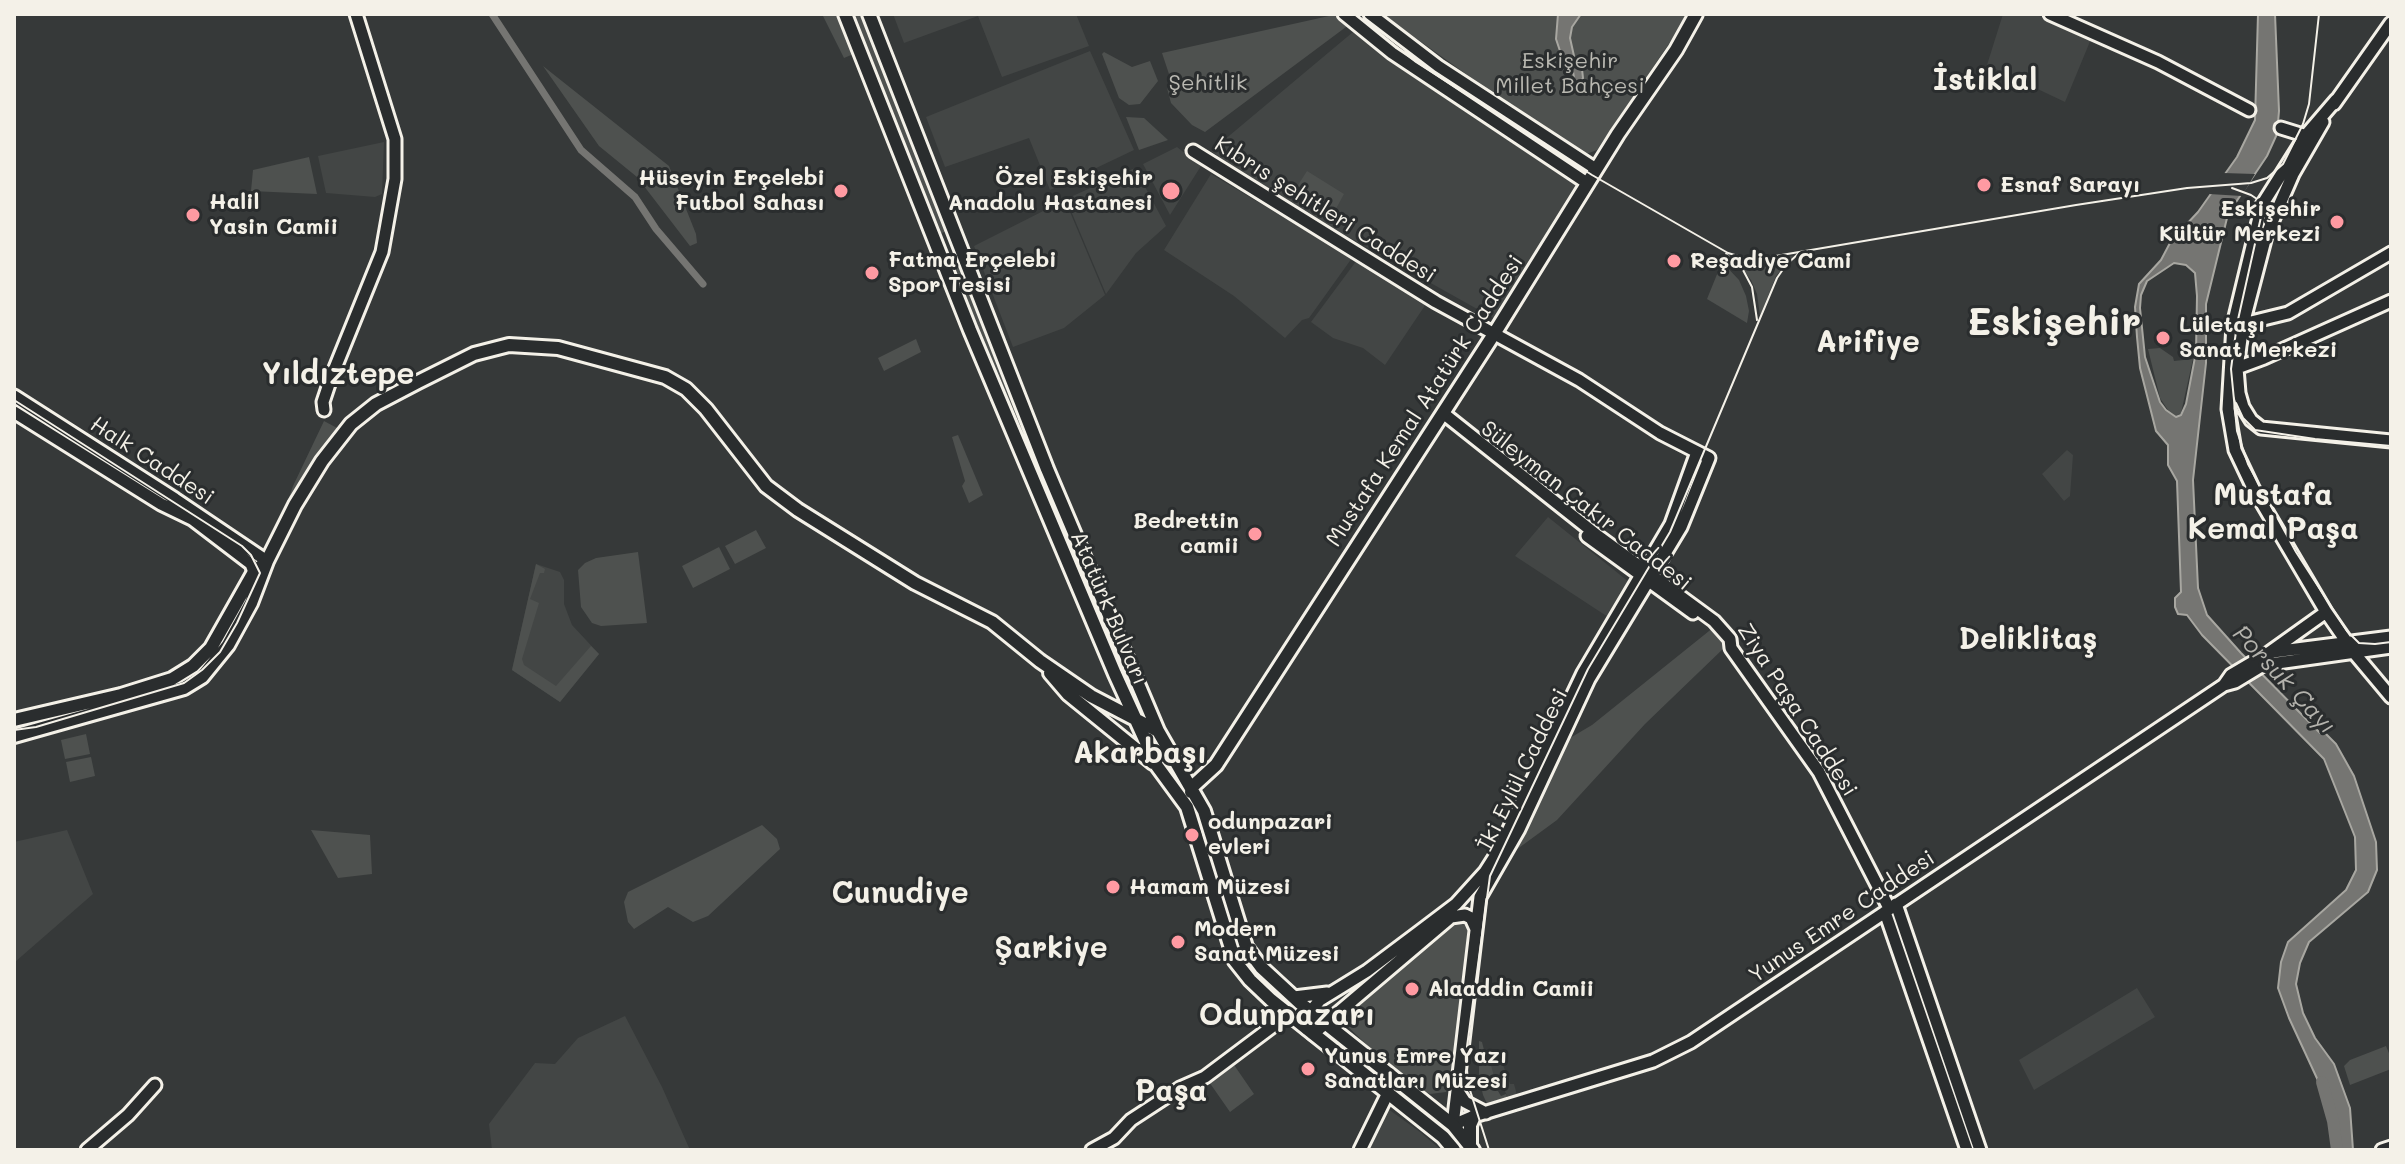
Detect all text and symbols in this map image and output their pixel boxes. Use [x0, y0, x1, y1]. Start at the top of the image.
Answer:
park label: Eskişehir Millet Bahçesi [1495, 48, 1645, 100]
district label: İstiklal [1933, 63, 2037, 99]
park label: Şehitlik [1169, 70, 1247, 96]
street label: Kıbrıs şehitleri Caddesi [1210, 131, 1440, 289]
place label: Hüseyin Erçelebi Futbol Sahası [638, 165, 825, 216]
place label: Özel Eskişehir Anadolu Hastanesi [948, 165, 1153, 216]
place label: Esnaf Sarayı [2000, 172, 2141, 198]
marker: Esnaf Sarayı [1975, 176, 1993, 194]
marker: Özel Eskişehir Anadolu Hastanesi [1160, 180, 1182, 202]
marker: Hüseyin Erçelebi Futbol Sahası [832, 182, 850, 200]
place label: Halil Yasin Camii [209, 189, 338, 240]
place label: Eskişehir Kültür Merkezi [2159, 196, 2321, 248]
marker: Halil Yasin Camii [184, 206, 202, 224]
marker: Eskişehir Kültür Merkezi [2328, 213, 2346, 231]
place label: Fatma Erçelebi Spor Tesisi [888, 247, 1057, 298]
place label: Reşadiye Cami [1690, 248, 1852, 274]
street label: Mustafa Kemal Atatürk Caddesi [1321, 250, 1529, 552]
marker: Reşadiye Cami [1665, 252, 1683, 270]
marker: Fatma Erçelebi Spor Tesisi [863, 264, 881, 282]
district label: Eskişehir [1967, 300, 2141, 346]
place label: Lületaşı Sanat Merkezi [2179, 312, 2337, 364]
district label: Arifiye [1816, 325, 1920, 361]
marker: Lületaşı Sanat Merkezi [2154, 329, 2172, 347]
district label: Yıldıztepe [262, 357, 414, 393]
street label: Halk Caddesi [85, 411, 219, 511]
street label: Süleyman Çakır Caddesi [1475, 416, 1697, 596]
district label: Mustafa Kemal Paşa [2187, 478, 2359, 548]
place label: Bedrettin camii [1133, 508, 1239, 560]
marker: Bedrettin camii [1246, 525, 1264, 543]
street label: Atatürk Bulvarı [1065, 527, 1153, 689]
street label: Ziya Paşa Caddesi [1731, 619, 1863, 801]
water label: Porsuk Çayı [2226, 620, 2342, 740]
district label: Deliklitaş [1959, 622, 2097, 658]
street label: İki Eylül Caddesi [1472, 684, 1574, 856]
district label: Akarbaşı [1073, 736, 1207, 772]
place label: odunpazari evleri [1208, 809, 1333, 860]
marker: odunpazari evleri [1183, 826, 1201, 844]
street label: Yunus Emre Caddesi [1744, 845, 1940, 989]
place label: Hamam Müzesi [1129, 874, 1291, 900]
district label: Cunudiye [831, 876, 969, 912]
marker: Hamam Müzesi [1104, 878, 1122, 896]
place label: Modern Sanat Müzesi [1194, 916, 1340, 968]
district label: Şarkiye [994, 931, 1108, 967]
marker: Modern Sanat Müzesi [1169, 933, 1187, 951]
place label: Alaaddin Camii [1428, 976, 1594, 1002]
marker: Alaaddin Camii [1403, 980, 1421, 998]
district label: Odunpazarı [1199, 998, 1375, 1034]
place label: Yunus Emre Yazı Sanatları Müzesi [1324, 1043, 1508, 1094]
marker: Yunus Emre Yazı Sanatları Müzesi [1299, 1060, 1317, 1078]
district label: Paşa [1135, 1074, 1207, 1110]

